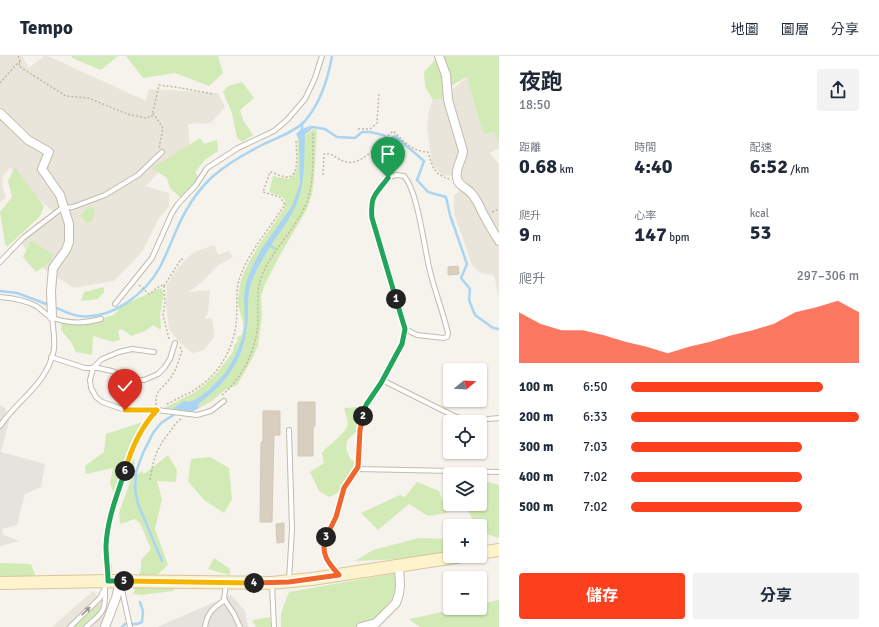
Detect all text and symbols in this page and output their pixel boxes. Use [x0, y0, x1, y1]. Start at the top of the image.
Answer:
text: Tempo [20, 16, 73, 40]
text: 地圖 [731, 21, 759, 38]
text: 圖層 [781, 21, 809, 38]
text: 分享 [831, 21, 859, 38]
text: 夜跑 [519, 68, 563, 95]
button: share [817, 69, 859, 111]
text: 18:50 [519, 97, 551, 113]
pin [371, 137, 405, 178]
text: 距離 [519, 141, 541, 154]
text: 時間 [634, 141, 656, 154]
text: 配速 [750, 141, 772, 154]
icon: arrive [377, 143, 399, 165]
text: 0.68 [519, 154, 557, 179]
text: 4:40 [634, 154, 673, 179]
text: 6:52 [750, 154, 788, 179]
text: km [557, 163, 574, 176]
text: /km [788, 163, 809, 176]
text: kcal [750, 207, 769, 220]
text: 爬升 [519, 209, 541, 222]
text: 心率 [634, 209, 656, 222]
text: 53 [750, 220, 771, 245]
text: 9 [519, 222, 530, 247]
text: 147 [634, 222, 667, 247]
text: m [530, 231, 541, 244]
text: bpm [667, 231, 690, 244]
text: 297–306 m [797, 268, 859, 284]
text: 爬升 [519, 271, 545, 287]
pin: 1 [386, 289, 406, 309]
text: 1 [393, 292, 399, 305]
north arrow [443, 363, 487, 407]
map controls [443, 363, 487, 615]
pin [108, 369, 142, 410]
icon: check [114, 375, 136, 397]
text: 100 m [519, 379, 553, 395]
text: 6:50 [583, 379, 608, 395]
pin: 2 [353, 406, 373, 426]
text: 2 [360, 409, 366, 422]
text: 200 m [519, 409, 553, 425]
text: 6:33 [583, 409, 608, 425]
button: locate [443, 415, 487, 459]
text: 300 m [519, 439, 553, 455]
text: 7:03 [583, 439, 608, 455]
pin: 6 [115, 461, 135, 481]
text: 6 [122, 464, 128, 477]
button: layers [443, 467, 487, 511]
text: 400 m [519, 469, 553, 485]
text: 7:02 [583, 469, 608, 485]
text: 500 m [519, 499, 553, 515]
text: 7:02 [583, 499, 608, 515]
button: + [443, 519, 487, 563]
pin: 3 [316, 527, 336, 547]
text: 3 [323, 530, 329, 543]
pin: 5 [114, 571, 134, 591]
button: − [443, 571, 487, 615]
pin: 4 [244, 573, 264, 593]
button: 儲存 [519, 573, 685, 619]
button: 分享 [693, 573, 859, 619]
text: 5 [121, 574, 127, 587]
text: 4 [251, 576, 257, 589]
one-way arrow [81, 607, 92, 616]

